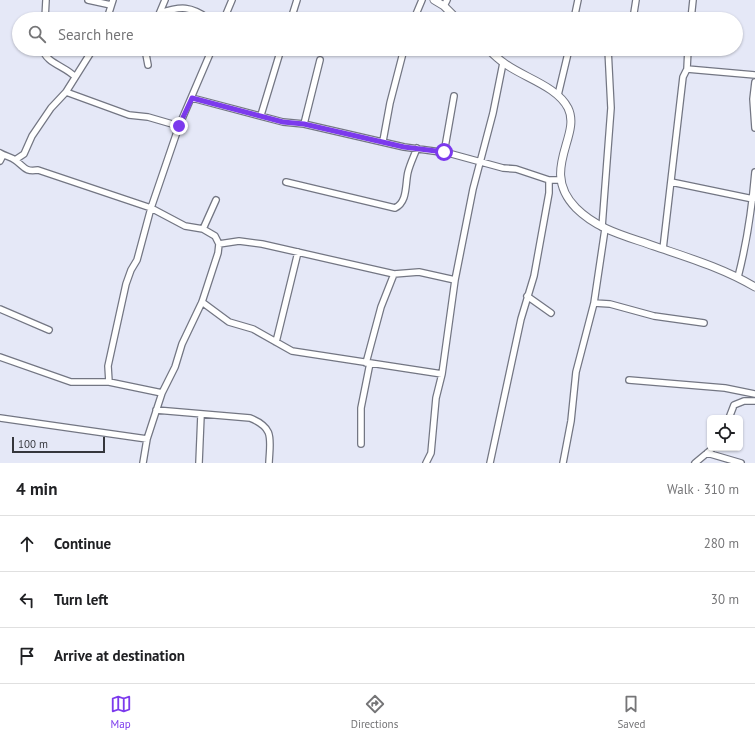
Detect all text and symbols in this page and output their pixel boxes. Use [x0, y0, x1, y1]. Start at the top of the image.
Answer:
search box [12, 12, 743, 56]
icon: search [26, 23, 48, 45]
text: Search here [58, 25, 134, 44]
route end [170, 117, 188, 135]
route start [435, 143, 453, 161]
map controls [707, 415, 743, 451]
button: locate [707, 415, 743, 451]
scale bar [12, 435, 105, 454]
text: 100 m [18, 437, 48, 451]
text: 4 min [16, 478, 57, 500]
text: Walk · 310 m [667, 481, 739, 498]
icon: ahead [16, 533, 38, 555]
text: Continue [54, 534, 111, 553]
text: 280 m [704, 535, 739, 552]
icon: left [16, 589, 38, 611]
text: Turn left [54, 590, 108, 609]
text: 30 m [711, 591, 739, 608]
icon: arrive [16, 645, 38, 667]
text: Arrive at destination [54, 646, 185, 665]
tab: Map [110, 693, 132, 731]
tab: Directions [351, 693, 398, 731]
tab: Saved [617, 693, 645, 731]

